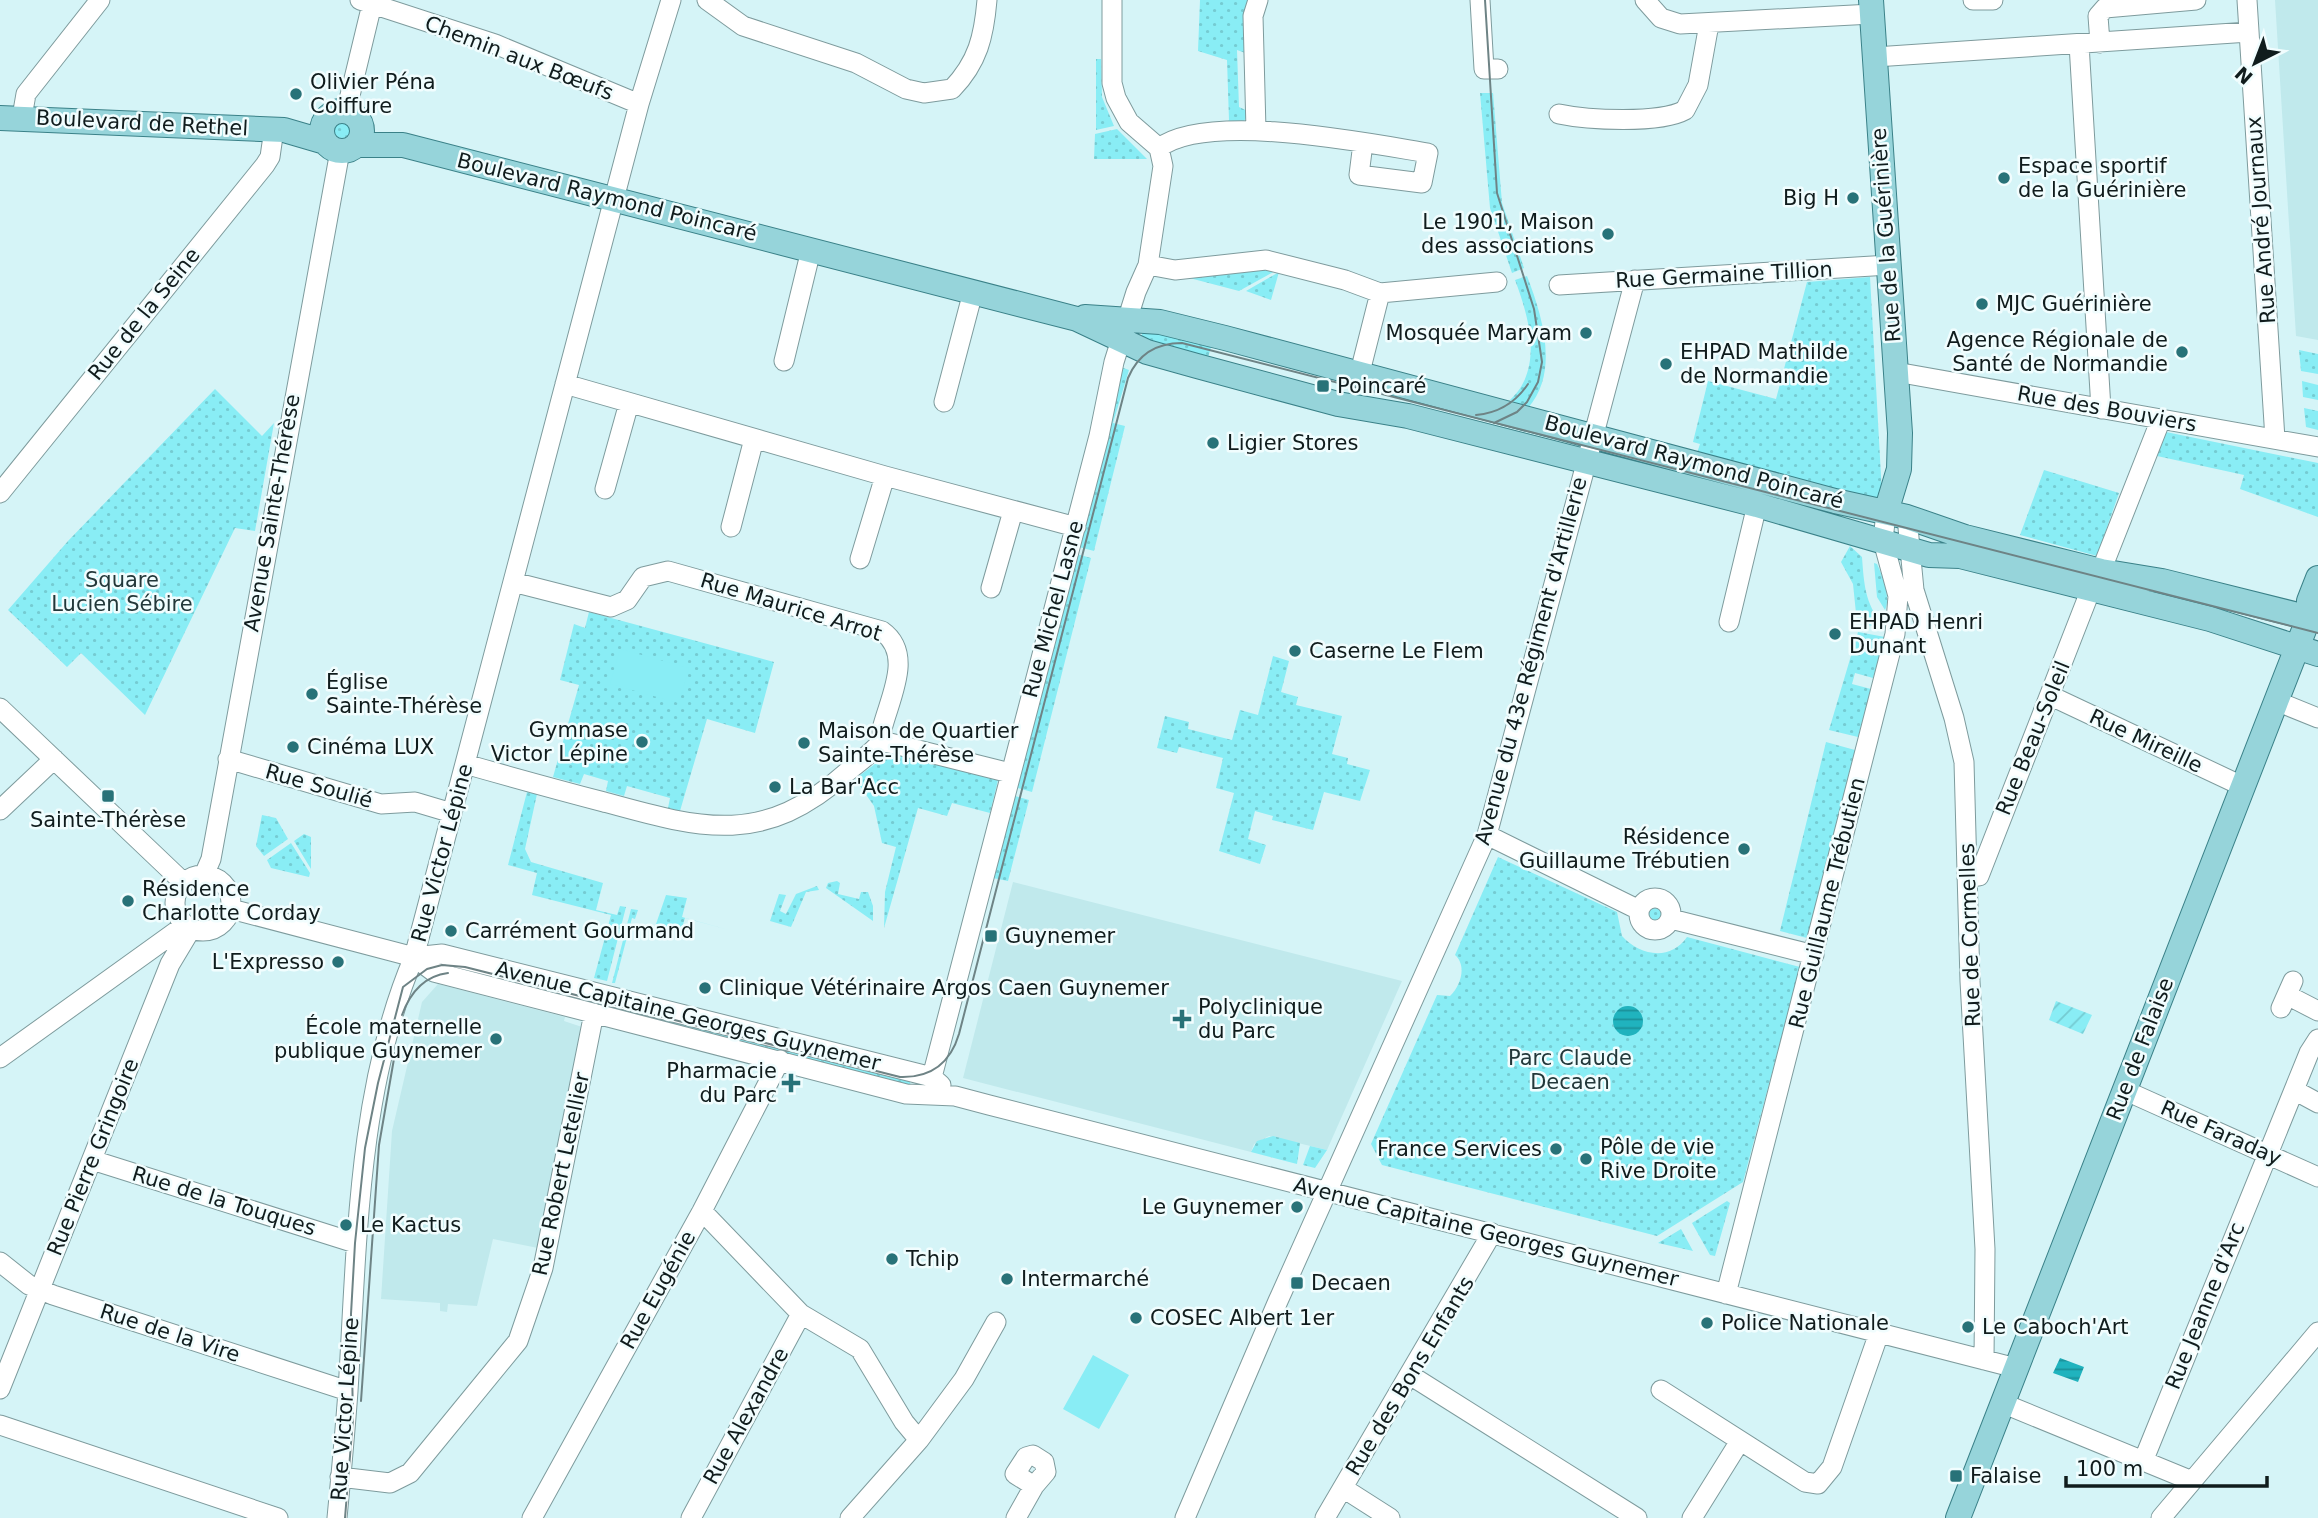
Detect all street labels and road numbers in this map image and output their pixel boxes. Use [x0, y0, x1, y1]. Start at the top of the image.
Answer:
street label: Chemin aux Bœufs [421, 11, 617, 105]
street label: Boulevard de Rethel [35, 105, 249, 141]
street label: Rue André Journaux [2242, 115, 2280, 325]
street label: Rue de la Guérinière [1867, 127, 1905, 343]
street label: Boulevard Raymond Poincaré [454, 148, 760, 246]
street label: Rue de la Seine [83, 243, 205, 385]
street label: Rue Germaine Tillion [1615, 257, 1833, 293]
street label: Rue des Bouviers [2015, 381, 2199, 437]
street label: Avenue Sainte-Thérèse [239, 392, 305, 634]
street label: Boulevard Raymond Poincaré [1542, 411, 1846, 513]
street label: Avenue du 43e Régiment d'Artillerie [1470, 474, 1592, 848]
street label: Rue Michel Lasne [1018, 518, 1088, 700]
street label: Rue Maurice Arrot [697, 568, 885, 646]
street label: Rue Beau-Soleil [1991, 657, 2075, 819]
street label: Rue Mireille [2086, 704, 2206, 778]
street label: Rue Soulié [263, 759, 375, 813]
street label: Rue Victor Lépine [407, 761, 477, 945]
street label: Rue Guillaume Trébutien [1784, 775, 1870, 1031]
street label: Rue de Cormelles [1955, 843, 1985, 1027]
street label: Avenue Capitaine Georges Guynemer [493, 956, 883, 1076]
street label: Rue de Falaise [2102, 974, 2178, 1124]
street label: Rue Pierre Gringoire [42, 1055, 144, 1259]
street label: Rue Robert Letellier [528, 1070, 594, 1278]
street label: Rue Faraday [2157, 1096, 2285, 1170]
street label: Rue de la Touques [129, 1162, 319, 1240]
street label: Avenue Capitaine Georges Guynemer [1291, 1172, 1681, 1292]
street label: Rue Jeanne d'Arc [2161, 1219, 2249, 1393]
street label: Rue Eugénie [616, 1227, 700, 1353]
street label: Rue des Bons Enfants [1341, 1272, 1479, 1480]
street label: Rue de la Vire [97, 1299, 243, 1367]
street label: Rue Victor Lépine [327, 1316, 363, 1502]
street label: Rue Alexandre [699, 1344, 793, 1488]

